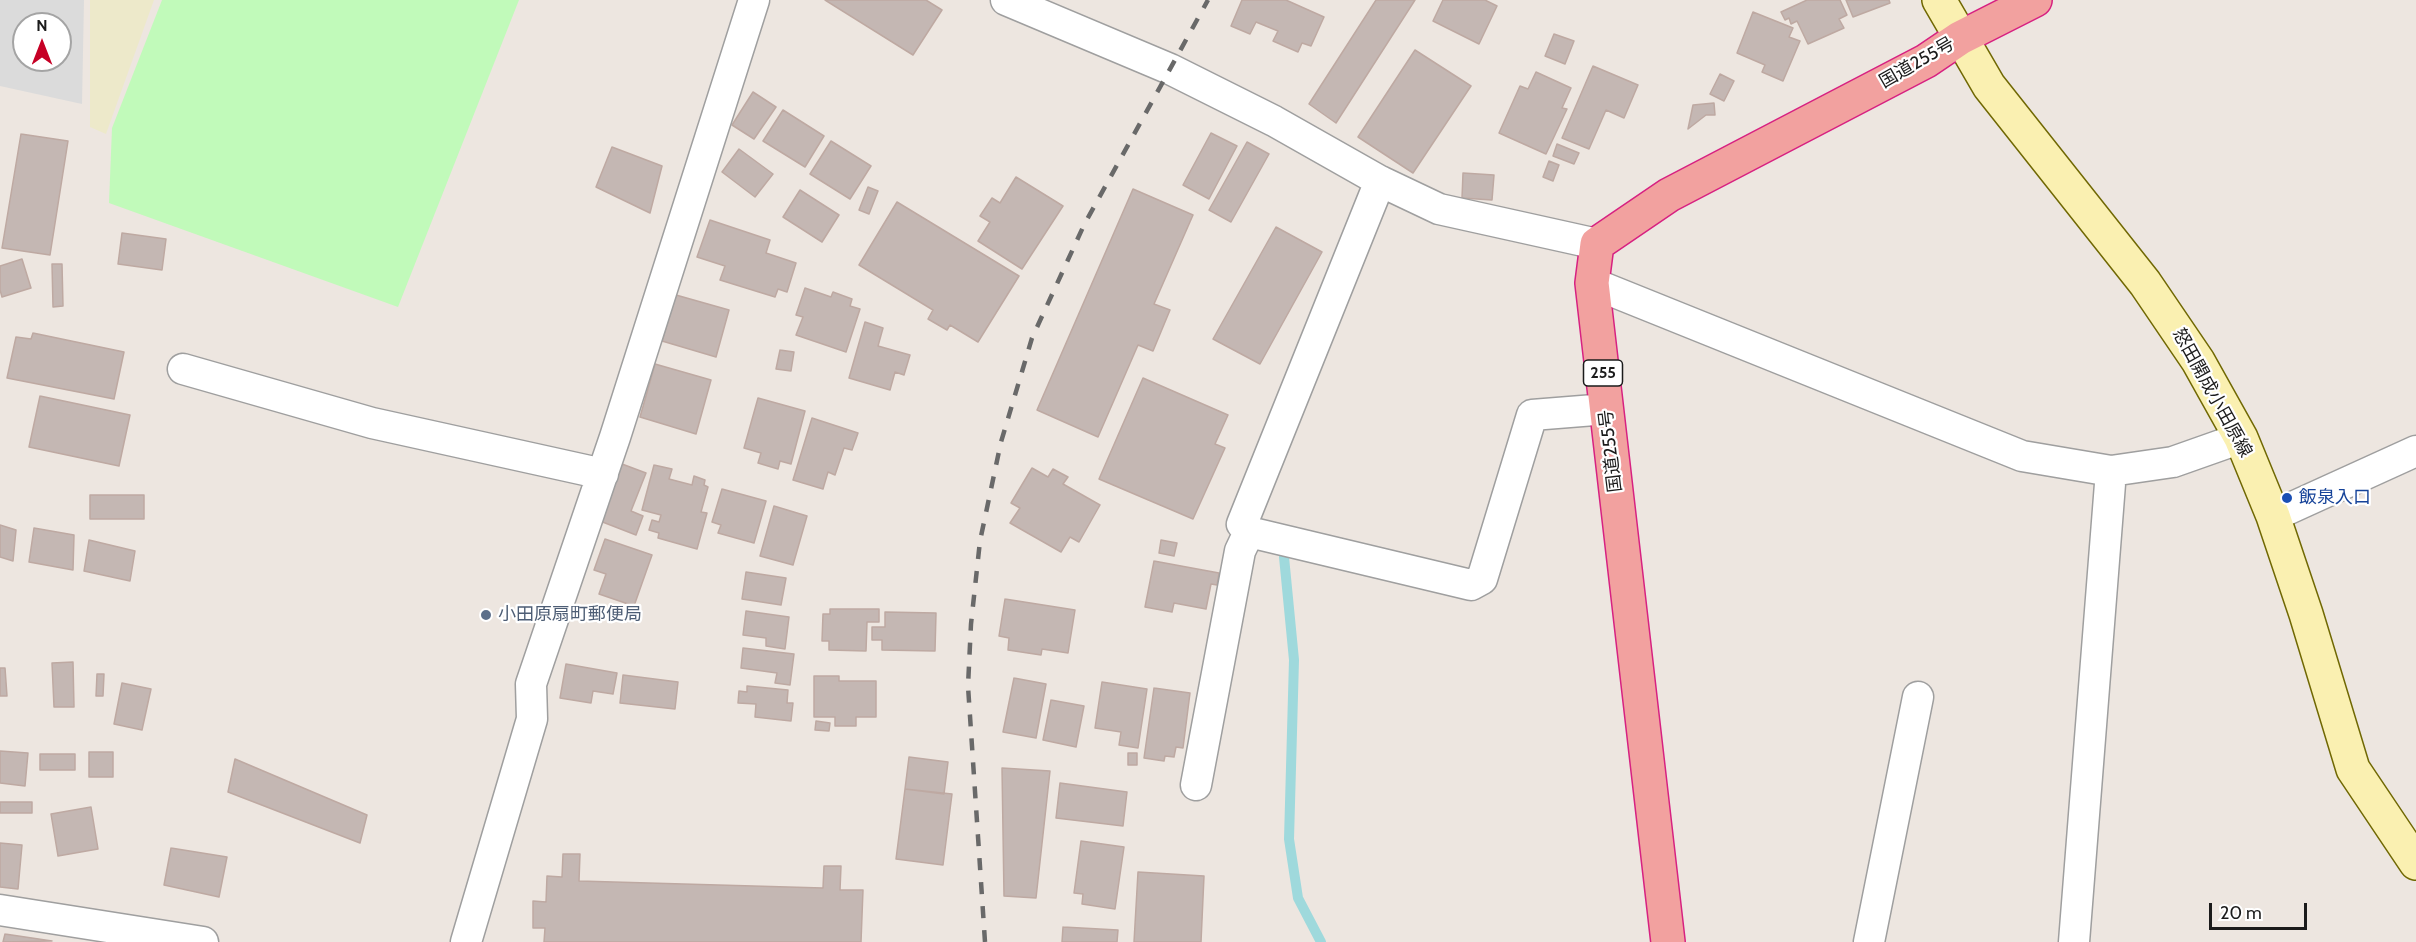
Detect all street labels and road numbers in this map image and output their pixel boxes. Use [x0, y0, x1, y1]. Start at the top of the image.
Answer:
street label: 国道255号 [1876, 33, 1958, 93]
street label: 怒田開成小田原線 [2168, 325, 2256, 461]
road number: 255 [1584, 360, 1622, 386]
street label: 国道255号 [1595, 409, 1627, 493]

